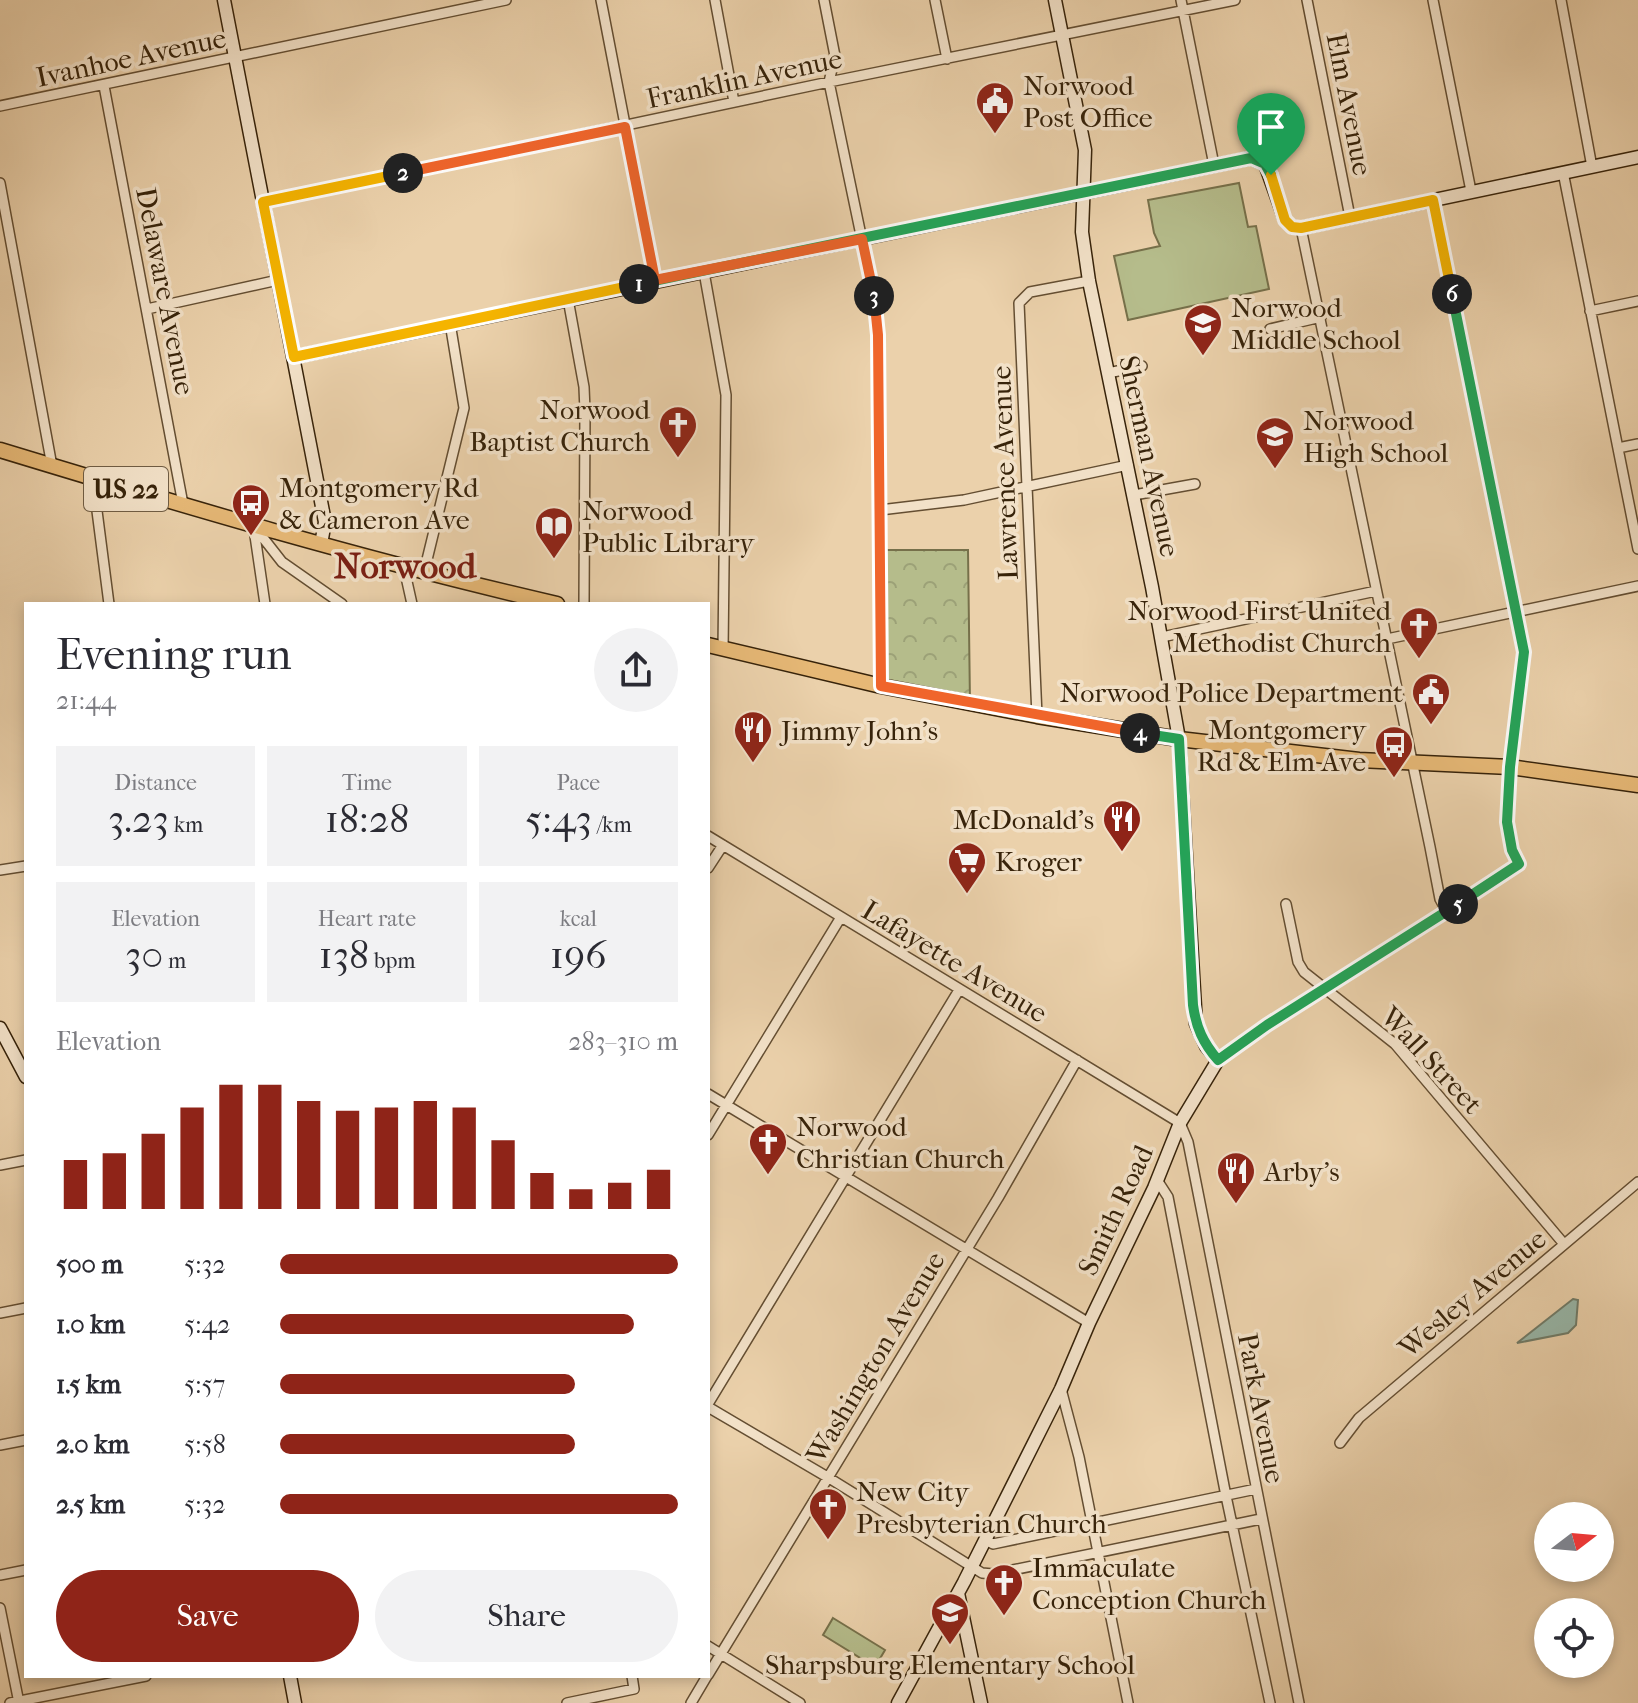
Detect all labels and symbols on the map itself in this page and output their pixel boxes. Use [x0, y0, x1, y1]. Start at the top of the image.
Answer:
street label: Ivanhoe Avenue [33, 21, 229, 94]
street label: Elm Avenue [1320, 30, 1380, 178]
street label: Franklin Avenue [643, 42, 845, 115]
place label: Norwood Post Office [1023, 69, 1153, 134]
public building icon: Norwood Post Office [974, 80, 1016, 135]
pin [1237, 93, 1305, 175]
pin: 2 [383, 153, 423, 193]
street label: Delaware Avenue [129, 185, 202, 398]
pin: 1 [619, 264, 659, 304]
pin: 6 [1432, 274, 1472, 314]
pin: 3 [854, 276, 894, 316]
place label: Norwood Middle School [1231, 291, 1401, 356]
school or university icon: Norwood Middle School [1182, 302, 1224, 357]
street label: Sherman Avenue [1112, 353, 1187, 560]
street label: Lawrence Avenue [984, 365, 1025, 581]
place label: Norwood Baptist Church [469, 393, 651, 458]
church icon: Norwood Baptist Church [657, 404, 699, 459]
place label: Norwood High School [1303, 404, 1448, 469]
school or university icon: Norwood High School [1254, 415, 1296, 470]
road number: US 22 [84, 467, 168, 511]
place label: Montgomery Rd & Cameron Ave [279, 471, 479, 536]
bus stop icon: Montgomery Rd & Cameron Ave [230, 482, 272, 537]
place label: Norwood Public Library [582, 494, 755, 559]
library icon: Norwood Public Library [533, 505, 575, 560]
district label: Norwood [334, 545, 478, 587]
place label: Norwood First United Methodist Church [1128, 594, 1392, 659]
church icon: Norwood First United Methodist Church [1398, 605, 1440, 660]
public building icon: Norwood Police Department [1410, 671, 1452, 726]
place label: Norwood Police Department [1060, 676, 1403, 709]
restaurant icon: Jimmy John's [732, 709, 774, 764]
pin: 4 [1120, 713, 1160, 753]
place label: Montgomery Rd & Elm Ave [1197, 713, 1367, 778]
place label: Jimmy John's [779, 714, 938, 747]
bus stop icon: Montgomery Rd & Elm Ave [1373, 724, 1415, 779]
restaurant icon: McDonald's [1101, 798, 1143, 853]
place label: McDonald's [953, 803, 1094, 836]
supermarket icon: Kroger [946, 840, 988, 895]
place label: Kroger [995, 845, 1082, 878]
pin: 5 [1438, 884, 1478, 924]
street label: Lafayette Avenue [856, 893, 1053, 1030]
street label: Wall Street [1373, 999, 1489, 1121]
place label: Norwood Christian Church [796, 1110, 1005, 1175]
church icon: Norwood Christian Church [747, 1121, 789, 1176]
street label: Smith Road [1071, 1139, 1160, 1281]
restaurant icon: Arby's [1215, 1150, 1257, 1205]
place label: Arby's [1263, 1155, 1340, 1188]
street label: Wesley Avenue [1391, 1222, 1553, 1365]
street label: Washington Avenue [799, 1245, 952, 1470]
street label: Park Avenue [1231, 1330, 1292, 1486]
place label: New City Presbyterian Church [856, 1475, 1107, 1540]
church icon: New City Presbyterian Church [807, 1486, 849, 1541]
north arrow [1534, 1502, 1614, 1582]
place label: Immaculate Conception Church [1032, 1551, 1267, 1616]
church icon: Immaculate Conception Church [983, 1562, 1025, 1617]
school or university icon: Sharpsburg Elementary School [929, 1591, 971, 1646]
place label: Sharpsburg Elementary School [765, 1648, 1135, 1681]

